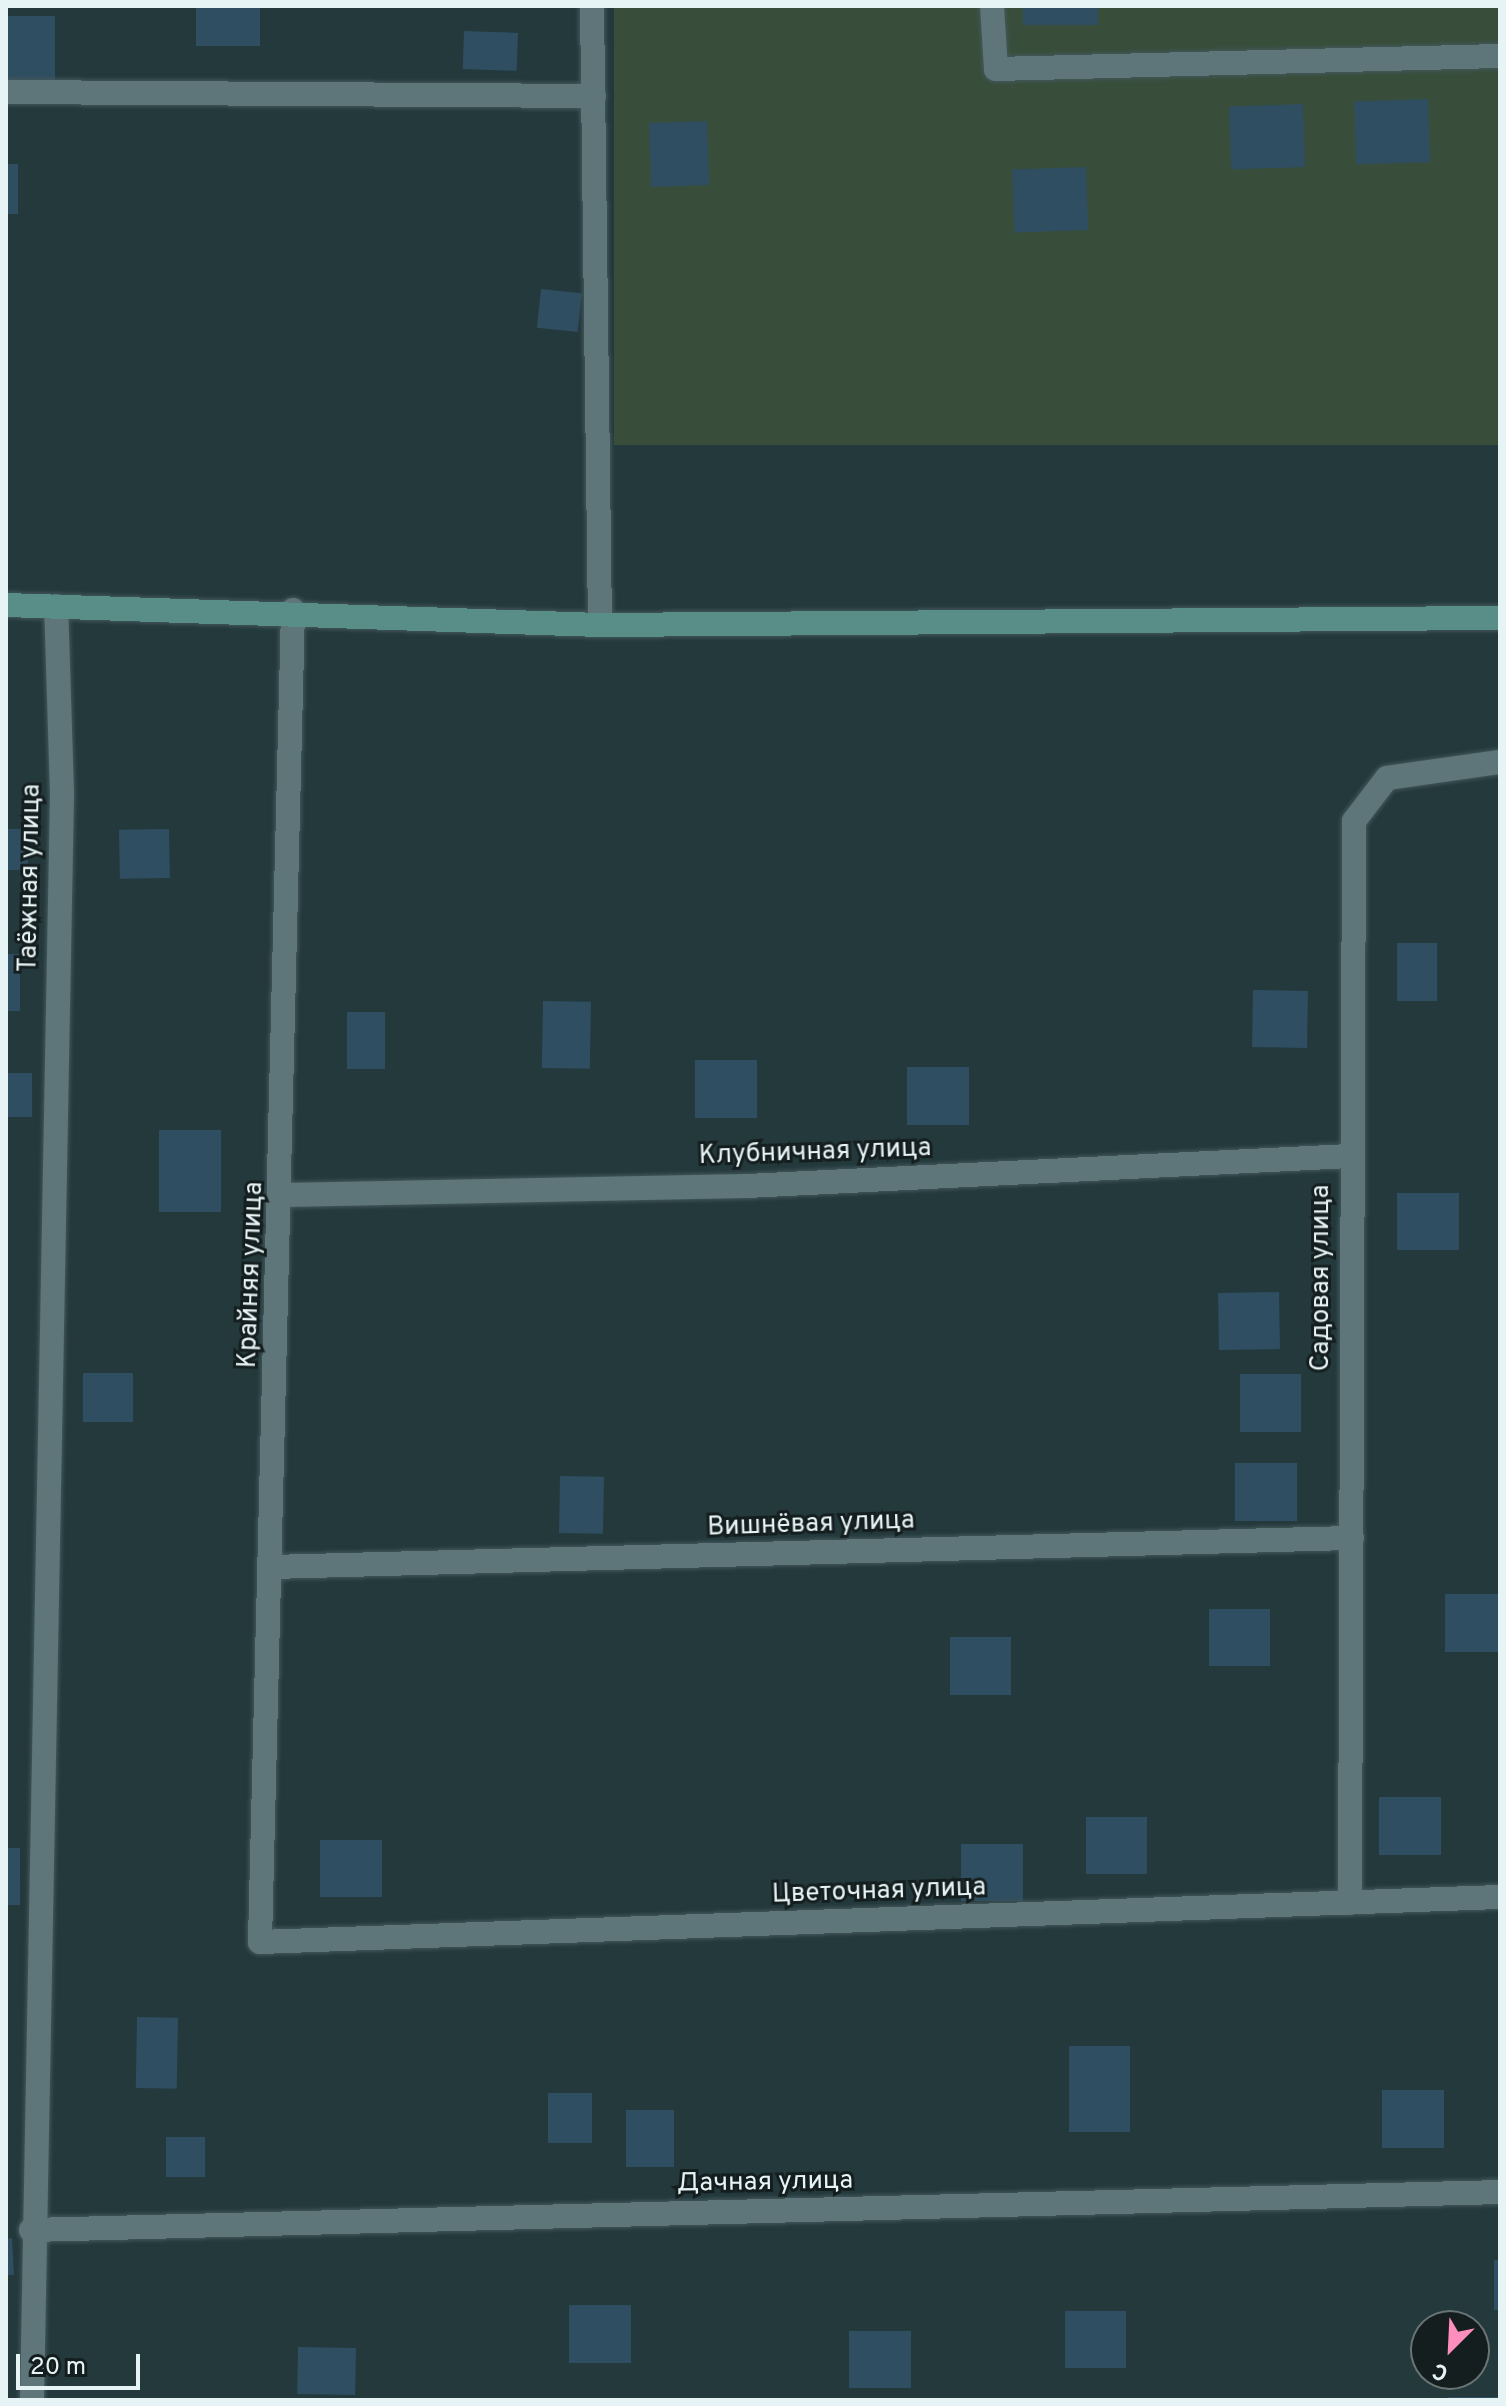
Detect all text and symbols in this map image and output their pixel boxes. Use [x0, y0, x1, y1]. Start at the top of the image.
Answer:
street label: Таёжная улица [14, 784, 48, 972]
street label: Клубничная улица [698, 1133, 932, 1173]
street label: Крайняя улица [233, 1181, 271, 1369]
street label: Садовая улица [1306, 1185, 1338, 1371]
street label: Вишнёвая улица [707, 1506, 915, 1544]
street label: Цветочная улица [771, 1873, 987, 1911]
street label: Дачная улица [677, 2166, 853, 2200]
north arrow [1410, 2310, 1490, 2390]
scale bar [20, 2338, 144, 2388]
text: 20 m [30, 2353, 86, 2383]
text: С [1429, 2355, 1453, 2386]

